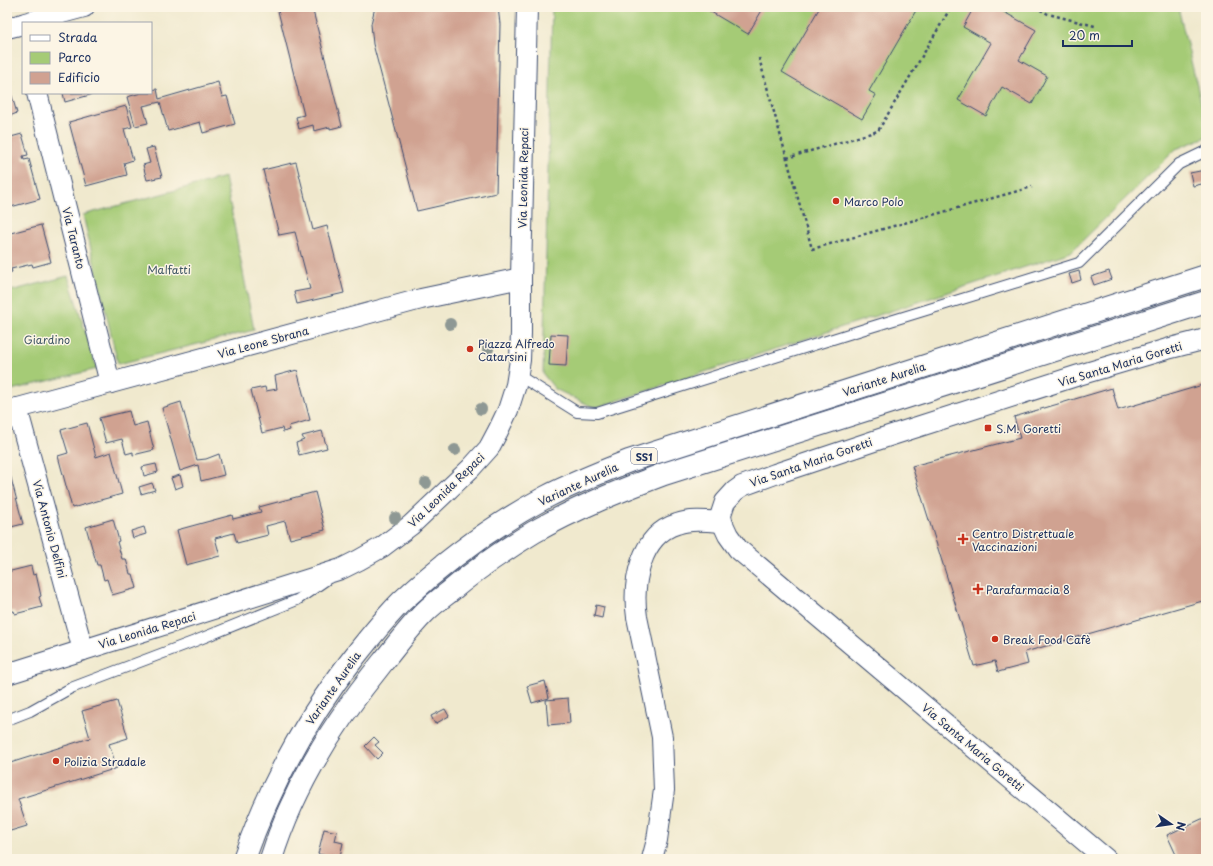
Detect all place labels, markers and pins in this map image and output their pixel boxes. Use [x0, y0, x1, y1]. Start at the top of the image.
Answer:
place label: Marco Polo [844, 193, 904, 210]
marker: Marco Polo [831, 196, 841, 206]
place label: Piazza Alfredo Catarsini [478, 335, 555, 365]
marker: Piazza Alfredo Catarsini [465, 344, 475, 354]
place label: S.M. Goretti [996, 420, 1061, 437]
marker: S.M. Goretti [983, 423, 993, 433]
place label: Centro Distrettuale Vaccinazioni [972, 525, 1075, 555]
marker: Centro Distrettuale Vaccinazioni [957, 533, 969, 545]
place label: Parafarmacia 8 [986, 581, 1070, 598]
marker: Parafarmacia 8 [973, 584, 983, 594]
place label: Break Food Cafè [1003, 631, 1091, 648]
marker: Break Food Cafè [990, 634, 1000, 644]
place label: Polizia Stradale [64, 753, 146, 770]
marker: Polizia Stradale [51, 756, 61, 766]

